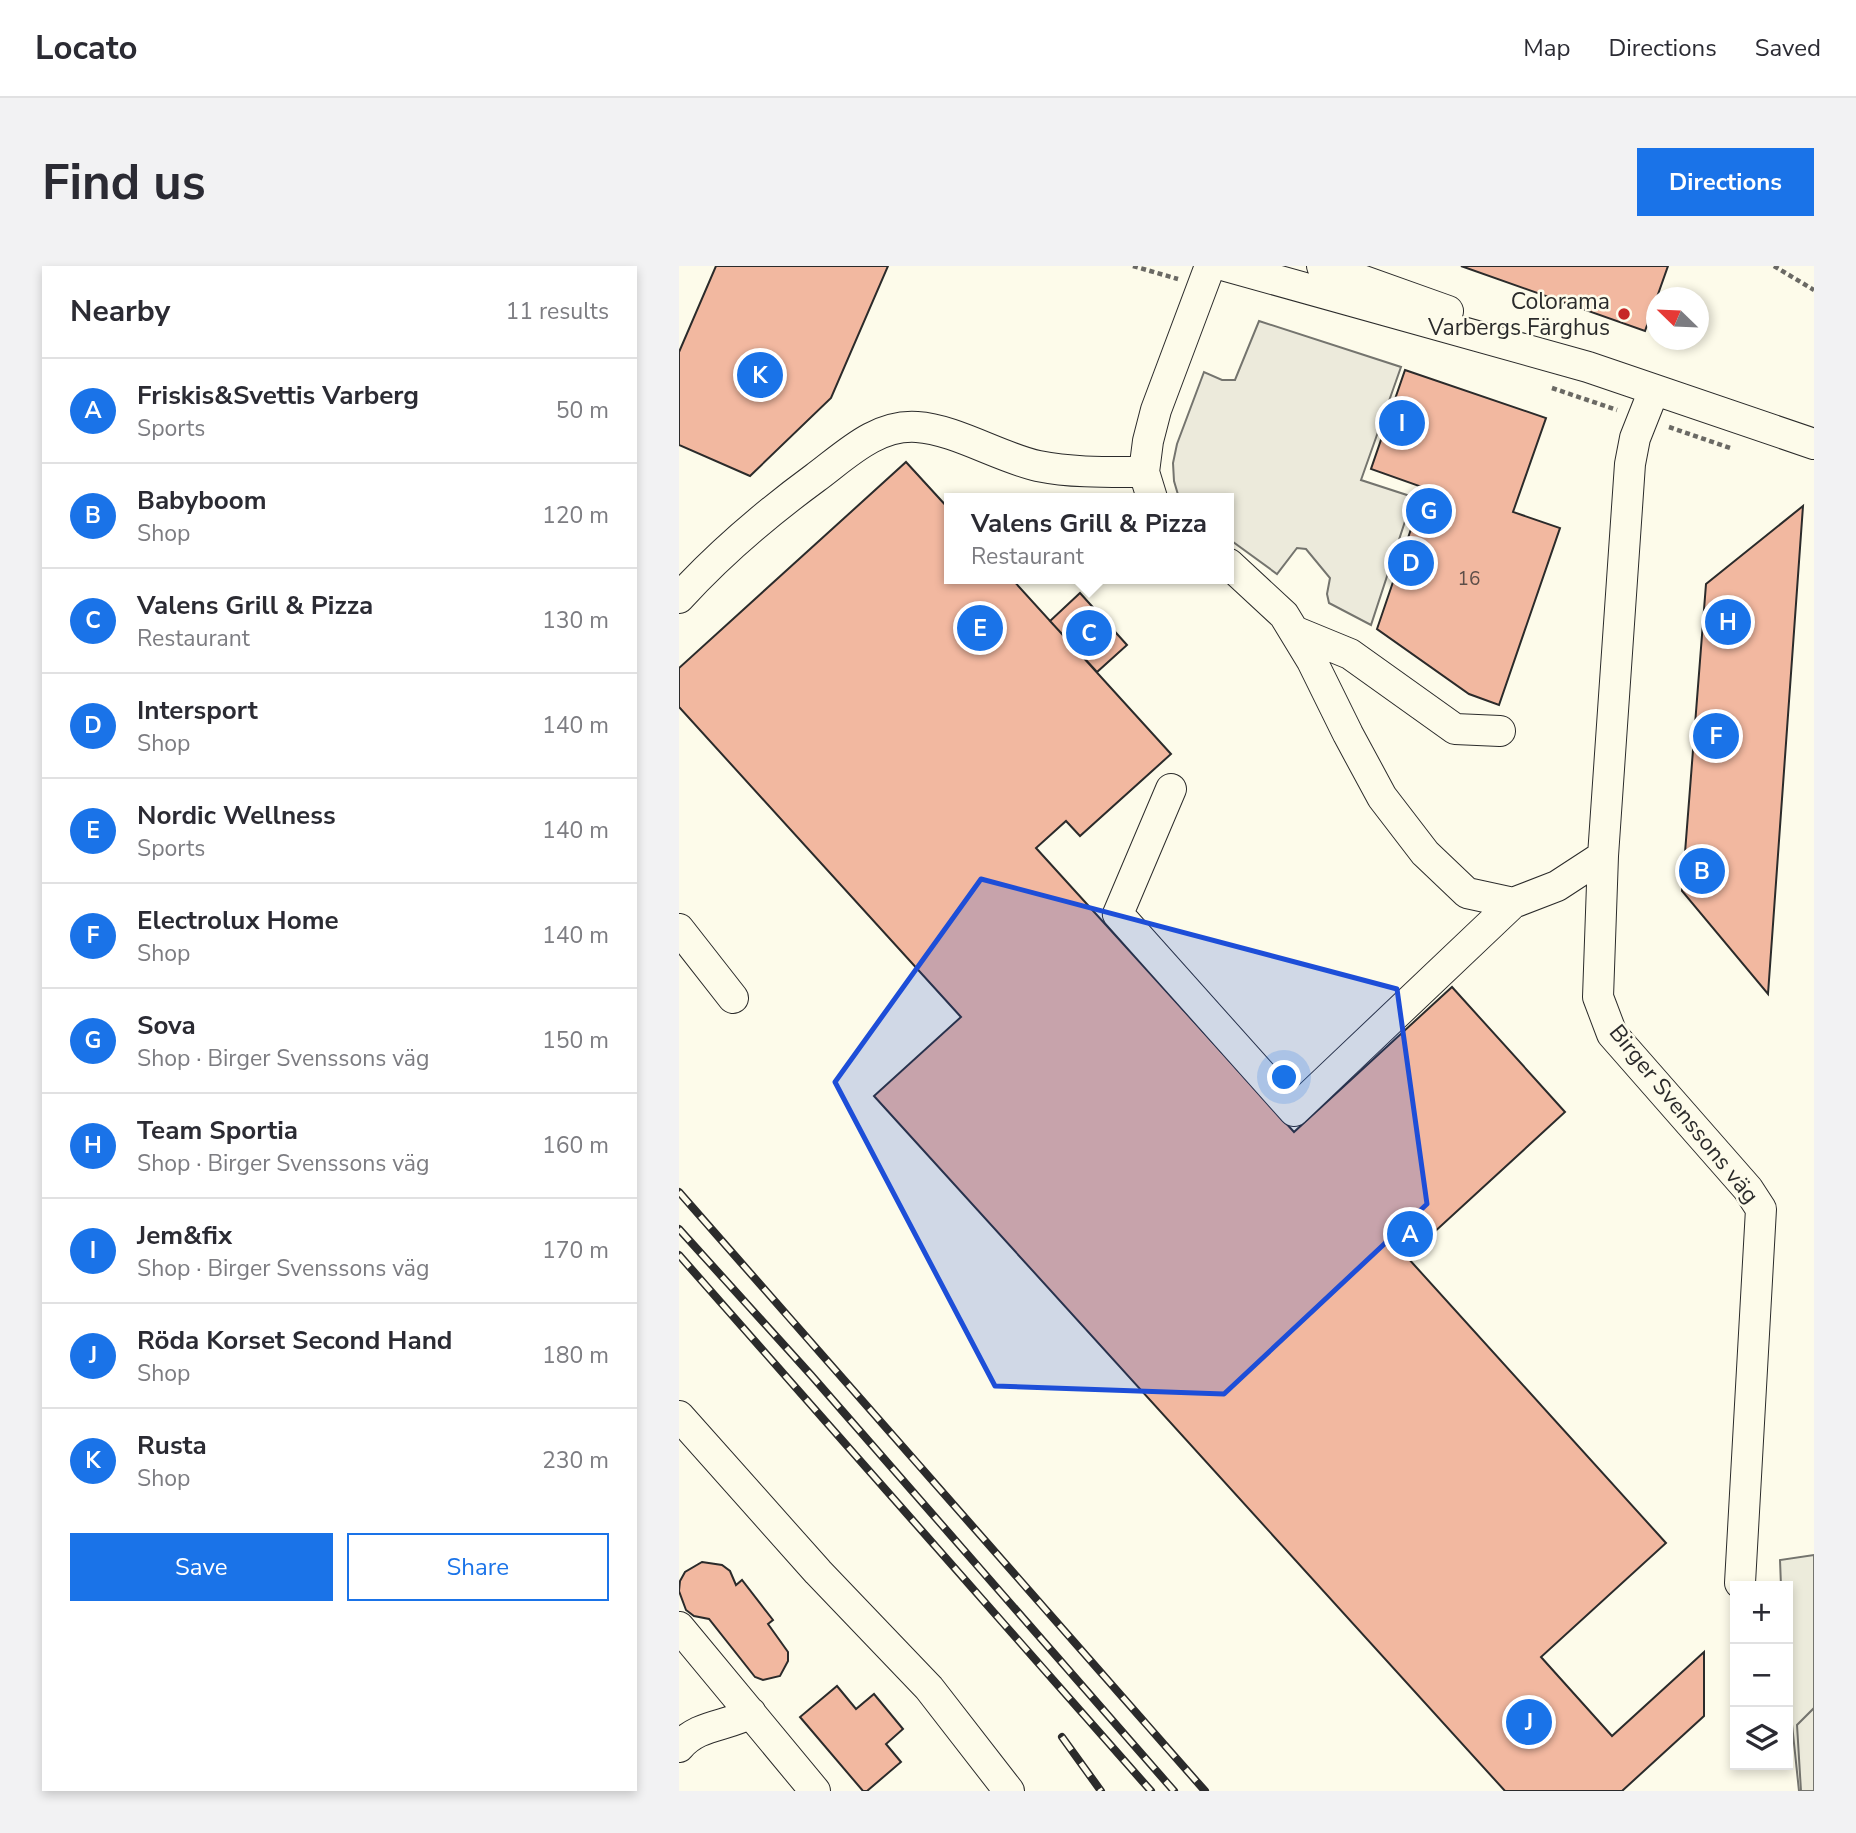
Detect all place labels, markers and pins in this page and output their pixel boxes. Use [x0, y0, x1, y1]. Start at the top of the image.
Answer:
place label: Colorama Varbergs Färghus [1427, 286, 1610, 343]
marker: Colorama Varbergs Färghus [1616, 306, 1632, 322]
pin: K [737, 349, 783, 401]
pin: I [1379, 397, 1425, 449]
pin: G [1406, 485, 1452, 537]
pin: D [1388, 537, 1434, 589]
pin: H [1705, 596, 1751, 648]
pin: E [957, 602, 1003, 654]
pin: C [1066, 607, 1112, 659]
pin: F [1693, 710, 1739, 762]
pin: B [1679, 845, 1725, 897]
pin: A [1387, 1208, 1433, 1260]
pin: J [1506, 1696, 1552, 1748]

